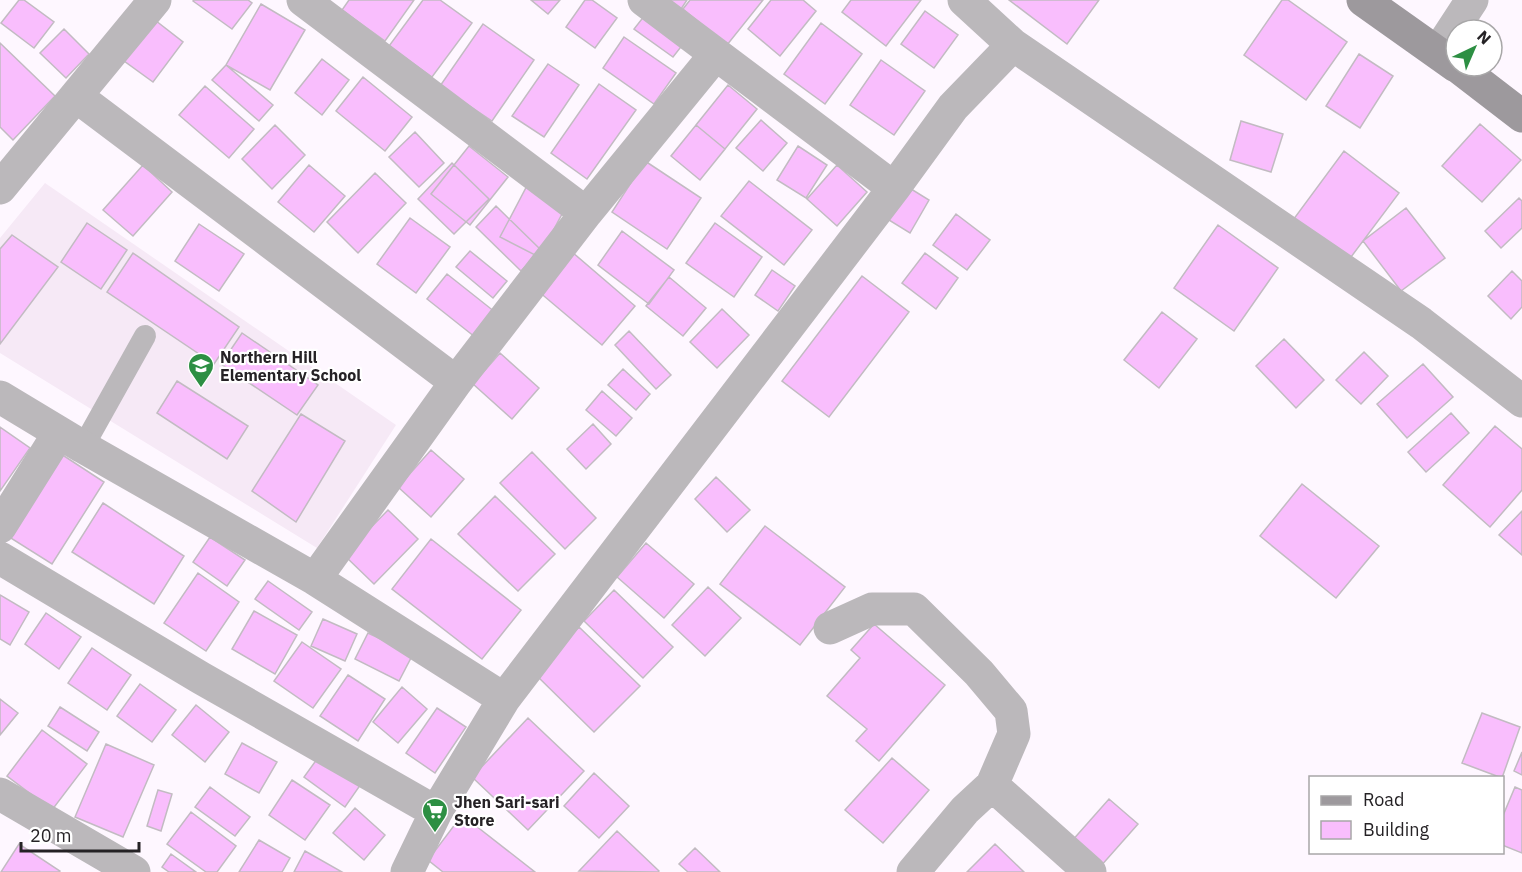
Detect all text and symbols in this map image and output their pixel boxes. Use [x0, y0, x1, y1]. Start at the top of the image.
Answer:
north arrow [1444, 18, 1504, 78]
text: N [1473, 26, 1496, 48]
place label: Northern Hill Elementary School [220, 347, 361, 385]
school or university icon: Northern Hill Elementary School [186, 351, 216, 389]
legend [1309, 776, 1504, 854]
text: Road [1363, 788, 1404, 811]
place label: Jhen Sari-sari Store [454, 792, 560, 830]
supermarket icon: Jhen Sari-sari Store [420, 796, 450, 834]
scale bar [21, 815, 140, 853]
text: Building [1363, 818, 1430, 841]
text: 20 m [30, 824, 72, 847]

